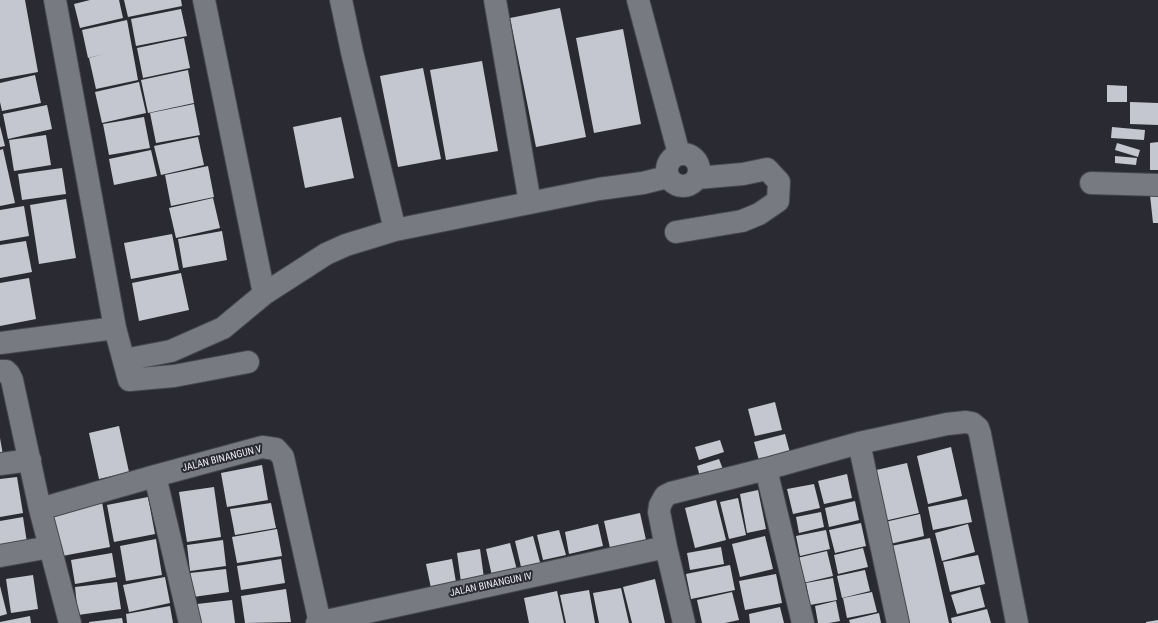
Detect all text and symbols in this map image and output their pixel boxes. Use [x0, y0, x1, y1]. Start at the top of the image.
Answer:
street label: JALAN BINANGUN V [181, 443, 263, 475]
street label: JALAN BINANGUN IV [449, 570, 533, 600]

